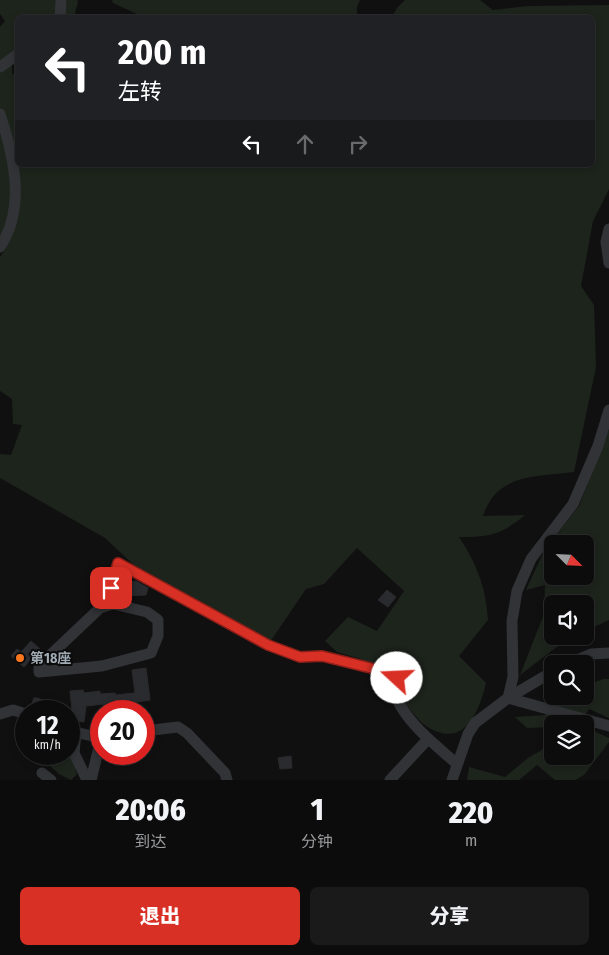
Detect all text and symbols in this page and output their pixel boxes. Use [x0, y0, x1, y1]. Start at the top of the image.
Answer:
text: 200 m [118, 31, 206, 73]
icon: left [35, 35, 100, 100]
text: 左转 [118, 78, 162, 105]
icon: left [238, 130, 266, 158]
icon: ahead [291, 130, 319, 158]
icon: right [344, 130, 372, 158]
north arrow [544, 535, 594, 585]
map controls [544, 535, 594, 765]
pin [90, 567, 132, 609]
icon: arrive [97, 574, 125, 602]
button: sound [544, 595, 594, 645]
place label: 第18座 [30, 650, 71, 667]
position arrow [370, 651, 422, 703]
marker: 第18座 [14, 652, 26, 664]
button: search [544, 655, 594, 705]
speed limit sign: 20 [90, 700, 155, 765]
text: 12 [36, 711, 59, 741]
button: layers [544, 715, 594, 765]
text: km/h [34, 738, 61, 752]
text: 20:06 [115, 792, 186, 828]
text: 1 [311, 792, 324, 828]
text: 220 [449, 795, 493, 831]
text: m [465, 831, 477, 850]
text: 到达 [135, 832, 167, 851]
text: 分钟 [301, 832, 333, 851]
button: 退出 [20, 887, 300, 945]
button: 分享 [310, 887, 589, 945]

